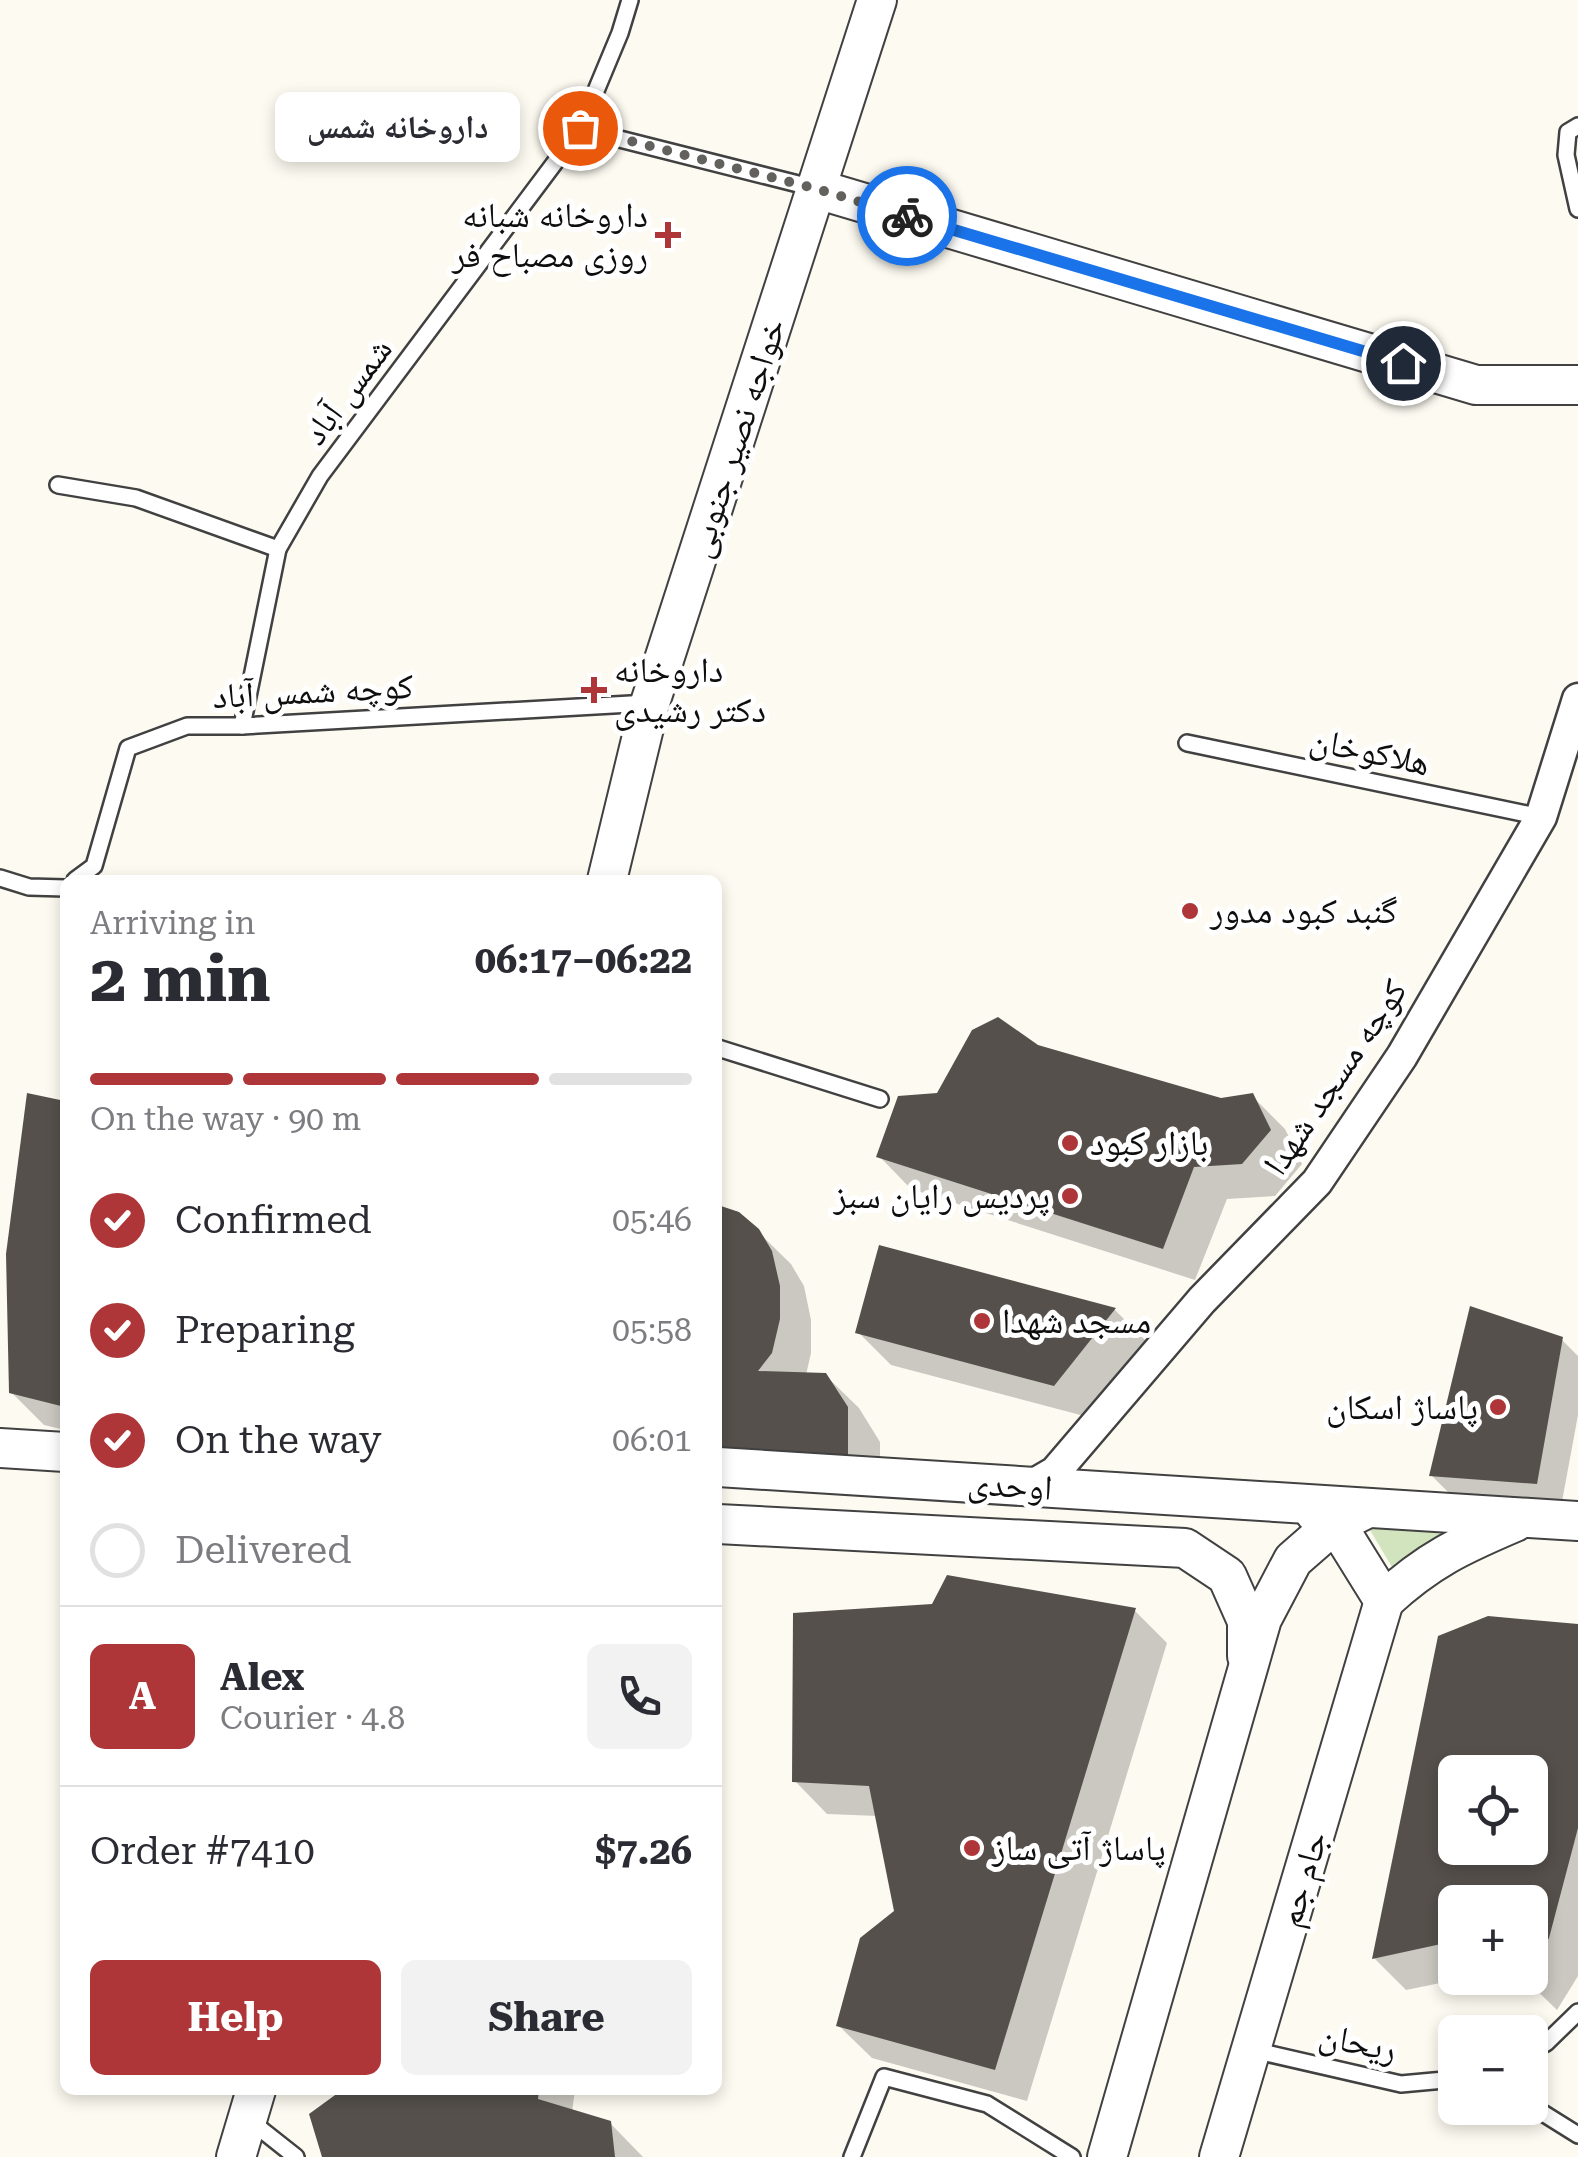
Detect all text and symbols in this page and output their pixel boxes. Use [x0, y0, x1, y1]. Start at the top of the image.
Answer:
pin [538, 86, 623, 171]
callout: داروخانه شمس [275, 93, 520, 163]
icon: bag [553, 101, 608, 156]
text: داروخانه شمس [307, 108, 488, 146]
courier [857, 166, 957, 266]
icon: bike [880, 189, 935, 244]
place label: داروخانه شبانه روزی مصباح فر [451, 195, 648, 277]
marker: داروخانه شبانه روزی مصباح فر [657, 224, 679, 246]
street label: خواجه نصیر جنوبی [679, 313, 794, 563]
pin [1361, 321, 1446, 406]
street label: شمس آباد [294, 330, 401, 453]
icon: home [1376, 336, 1431, 391]
place label: داروخانه دکتر رشیدی [614, 650, 766, 731]
street label: کوچه شمس آباد [212, 666, 415, 717]
marker: داروخانه دکتر رشیدی [583, 679, 605, 701]
street label: هلاکوخان [1306, 719, 1434, 784]
place label: گنبد کبود مدور [1209, 891, 1397, 932]
marker: گنبد کبود مدور [1179, 900, 1201, 922]
text: Arriving in [90, 904, 255, 942]
text: 06:17–06:22 [475, 938, 692, 982]
text: 2 min [90, 941, 271, 1017]
street label: کوچه مسجد شهدا [1255, 972, 1416, 1183]
text: On the way · 90 m [90, 1100, 361, 1138]
place label: بازار کبود [1090, 1123, 1208, 1164]
marker: بازار کبود [1059, 1132, 1081, 1154]
place label: پردیس رایان سبز [832, 1176, 1050, 1217]
marker: پردیس رایان سبز [1059, 1185, 1081, 1207]
icon: check [90, 1193, 145, 1248]
text: Confirmed [175, 1198, 372, 1242]
text: 05:46 [612, 1201, 692, 1239]
place label: مسجد شهدا [1002, 1301, 1151, 1342]
icon: check [90, 1303, 145, 1358]
text: Preparing [175, 1308, 355, 1352]
marker: مسجد شهدا [971, 1310, 993, 1332]
text: 05:58 [612, 1311, 692, 1349]
place label: پاساژ اسکان [1326, 1387, 1478, 1428]
marker: پاساژ اسکان [1487, 1396, 1509, 1418]
icon: check [90, 1413, 145, 1468]
text: On the way [175, 1418, 381, 1462]
text: 06:01 [612, 1421, 692, 1459]
street label: اوحدی [966, 1462, 1054, 1509]
text: Delivered [175, 1528, 352, 1572]
button: phone [587, 1644, 692, 1749]
text: Alex [220, 1655, 304, 1699]
text: A [129, 1674, 156, 1718]
text: Courier · 4.8 [220, 1699, 405, 1737]
map controls [1438, 1755, 1548, 2125]
button: locate [1438, 1755, 1548, 1865]
street label: جام جم [1269, 1826, 1338, 1933]
place label: پاساژ آتی ساز [991, 1828, 1166, 1869]
text: Order #7410 [90, 1829, 315, 1873]
text: $7.26 [595, 1829, 692, 1873]
marker: پاساژ آتی ساز [961, 1837, 983, 1859]
button: + [1438, 1885, 1548, 1995]
button: Help [90, 1960, 381, 2075]
button: Share [401, 1960, 692, 2075]
street label: ریحان [1315, 2014, 1400, 2071]
button: − [1438, 2015, 1548, 2125]

